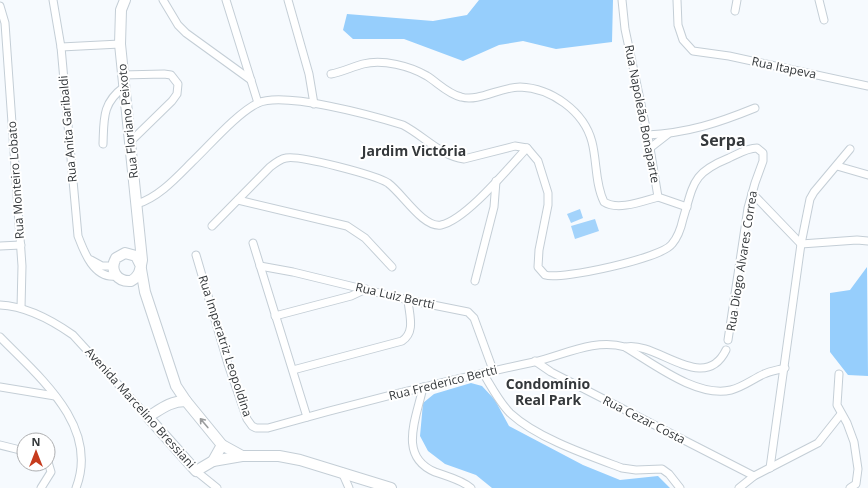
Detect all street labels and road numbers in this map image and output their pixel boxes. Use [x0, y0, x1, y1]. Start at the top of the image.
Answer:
street label: Rua Napoleão Bonaparte [621, 43, 664, 185]
street label: Rua Itapeva [750, 52, 818, 83]
street label: Rua Floriano Peixoto [113, 63, 142, 179]
street label: Rua Anita Garibaldi [54, 75, 81, 183]
street label: Rua Monteiro Lobato [3, 120, 28, 240]
street label: Rua Diogo Alvares Correa [722, 189, 761, 332]
street label: Rua Imperatriz Leopoldina [195, 273, 256, 419]
street label: Rua Luiz Bertti [354, 278, 436, 313]
street label: Avenida Marcelino Bressiani [81, 344, 199, 472]
street label: Rua Frederico Bertti [387, 361, 499, 404]
street label: Rua Cezar Costa [600, 391, 688, 448]

